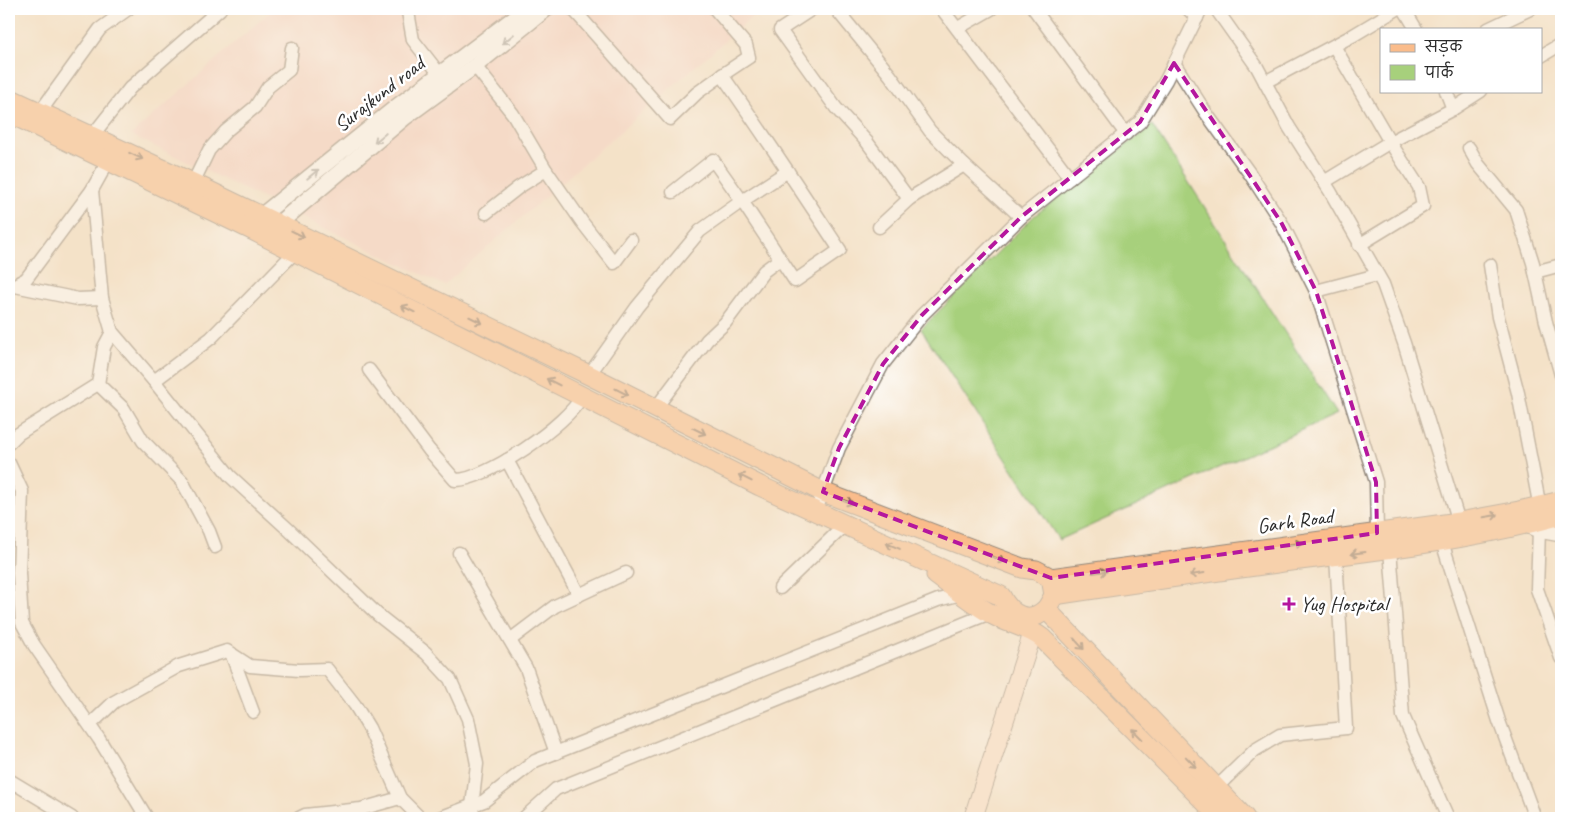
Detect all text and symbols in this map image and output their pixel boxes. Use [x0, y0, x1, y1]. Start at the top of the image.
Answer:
legend [1380, 28, 1542, 92]
one-way arrow [502, 34, 515, 45]
text: सड़क [1424, 38, 1463, 57]
street label: Surajkund road [329, 48, 432, 137]
text: पार्क [1424, 61, 1455, 83]
one-way arrow [373, 133, 386, 144]
one-way arrow [128, 152, 143, 162]
one-way arrow [306, 169, 319, 180]
one-way arrow [291, 229, 306, 239]
one-way arrow [401, 304, 416, 313]
one-way arrow [468, 316, 483, 325]
one-way arrow [546, 377, 561, 386]
one-way arrow [614, 388, 629, 397]
one-way arrow [691, 427, 706, 436]
one-way arrow [738, 473, 753, 483]
one-way arrow [837, 497, 853, 506]
street label: Garh Road [1255, 502, 1337, 539]
one-way arrow [1482, 511, 1498, 521]
one-way arrow [1287, 539, 1303, 549]
one-way arrow [886, 541, 901, 551]
one-way arrow [1351, 548, 1367, 558]
one-way arrow [990, 555, 1005, 564]
one-way arrow [1091, 566, 1107, 576]
one-way arrow [1189, 569, 1205, 579]
place label: Yug Hospital [1300, 591, 1391, 617]
marker: Yug Hospital [1282, 597, 1296, 611]
one-way arrow [1073, 638, 1085, 651]
one-way arrow [1131, 728, 1143, 740]
one-way arrow [1185, 756, 1197, 768]

